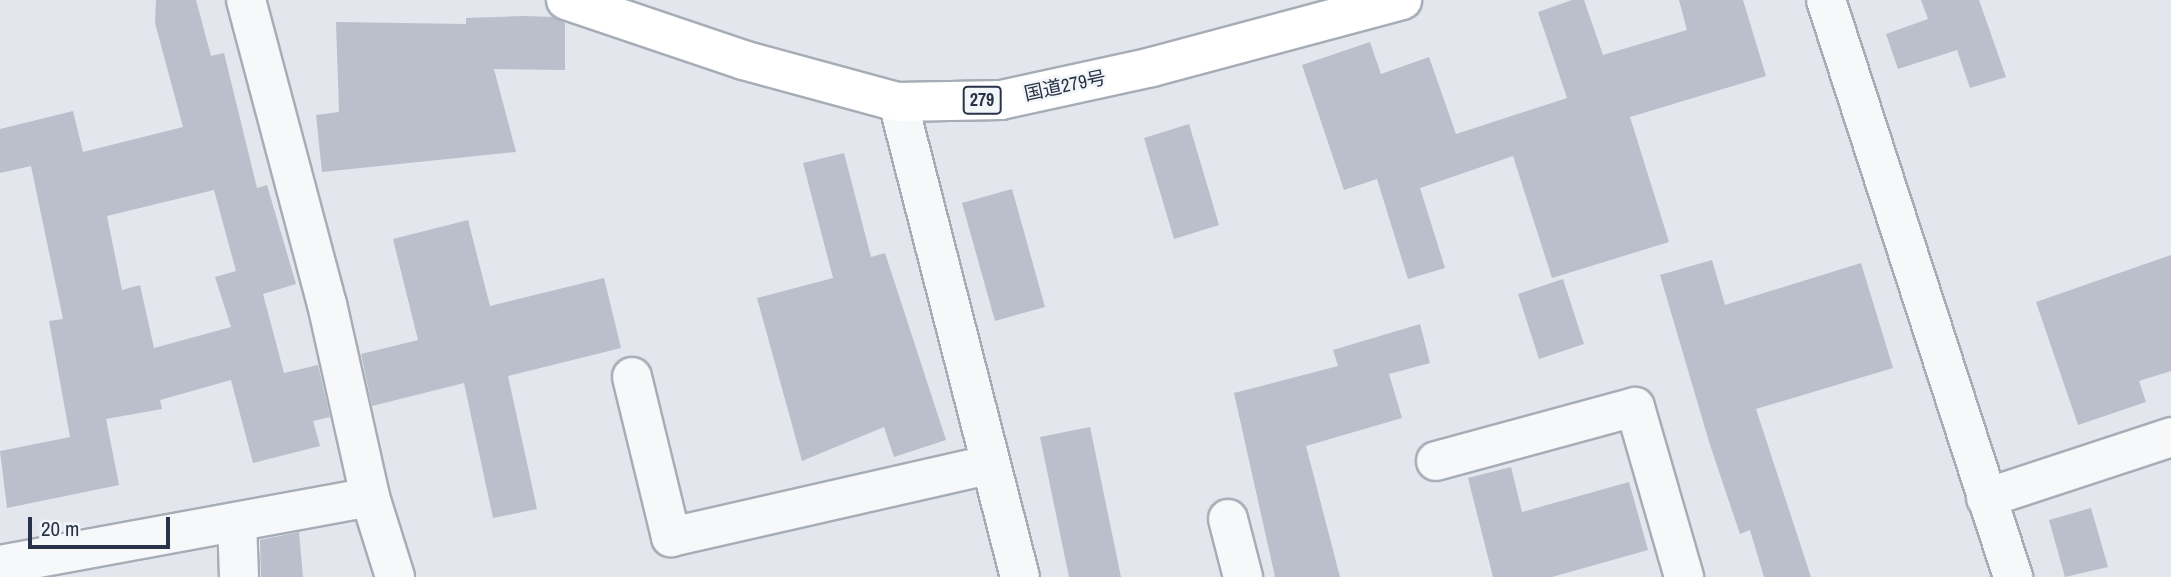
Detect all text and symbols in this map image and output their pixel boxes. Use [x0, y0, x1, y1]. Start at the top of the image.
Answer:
street label: 国道279号 [1022, 66, 1108, 106]
road number: 279 [961, 86, 1003, 114]
scale bar [32, 504, 173, 548]
text: 20 m [41, 514, 79, 543]

